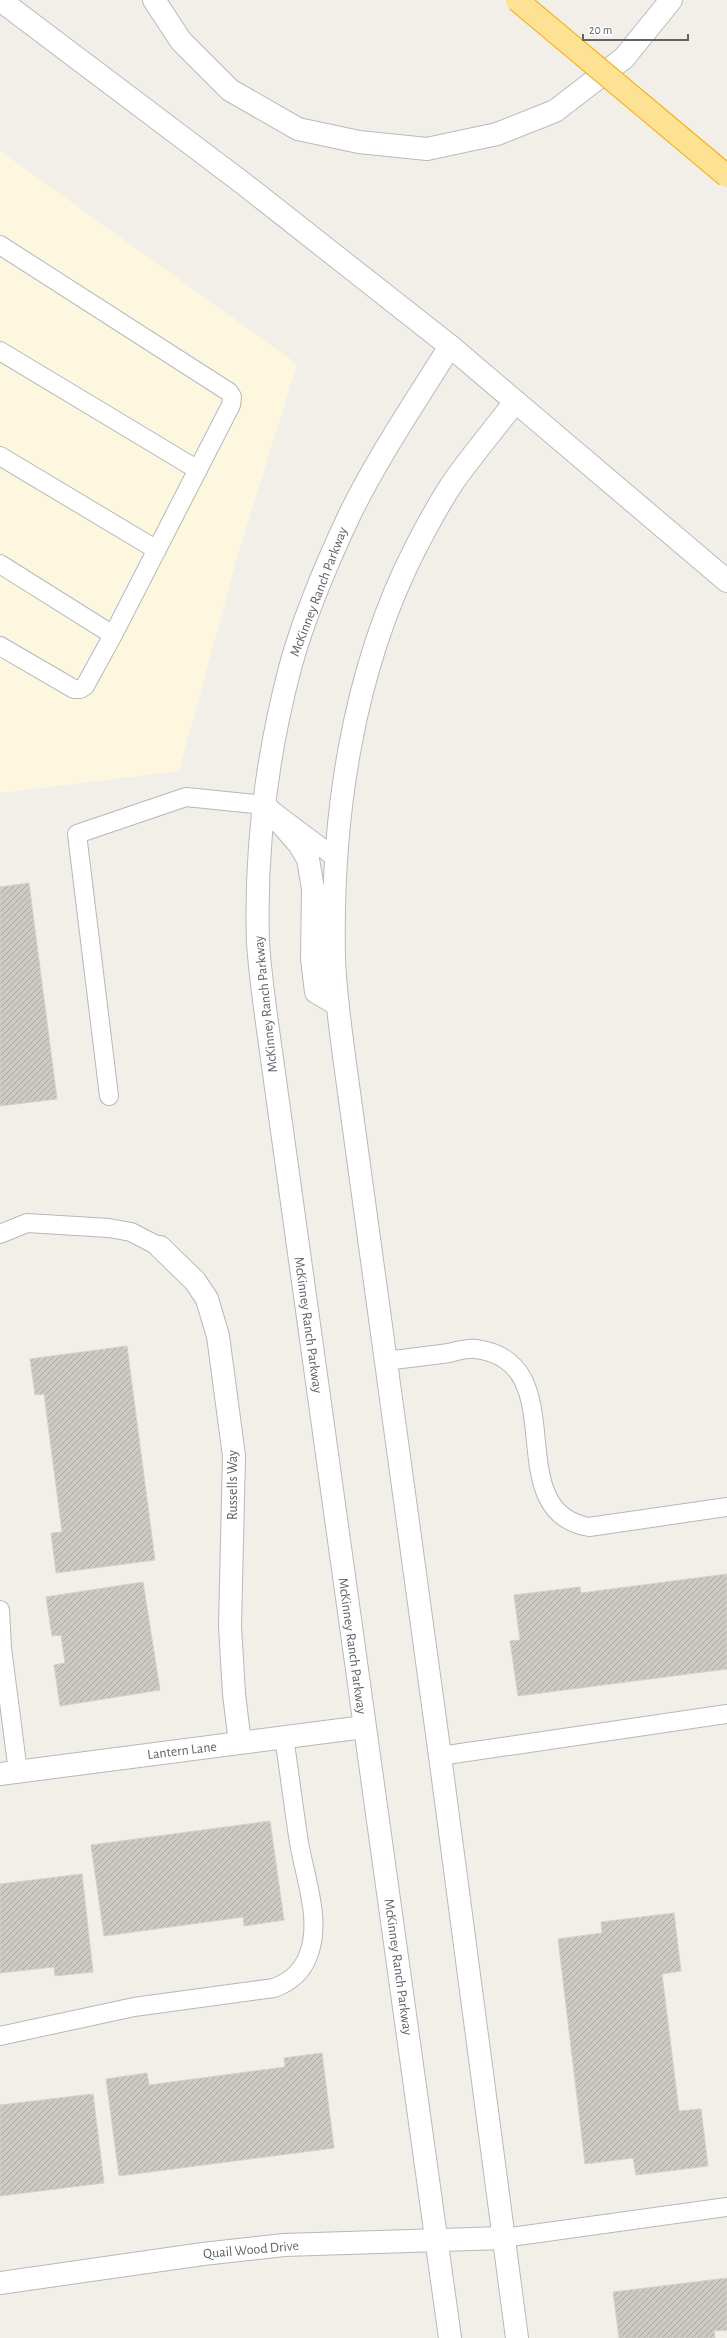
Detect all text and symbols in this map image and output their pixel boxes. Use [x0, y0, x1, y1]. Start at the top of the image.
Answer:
scale bar [583, 16, 688, 42]
text: 20 m [589, 24, 612, 36]
street label: McKinney Ranch Parkway [288, 525, 350, 659]
street label: McKinney Ranch Parkway [252, 935, 280, 1073]
street label: McKinney Ranch Parkway [292, 1256, 325, 1394]
street label: Russells Way [226, 1450, 240, 1520]
street label: McKinney Ranch Parkway [336, 1577, 369, 1715]
street label: Lantern Lane [146, 1740, 218, 1762]
street label: McKinney Ranch Parkway [382, 1898, 415, 2036]
street label: Quail Wood Drive [203, 2239, 299, 2261]

